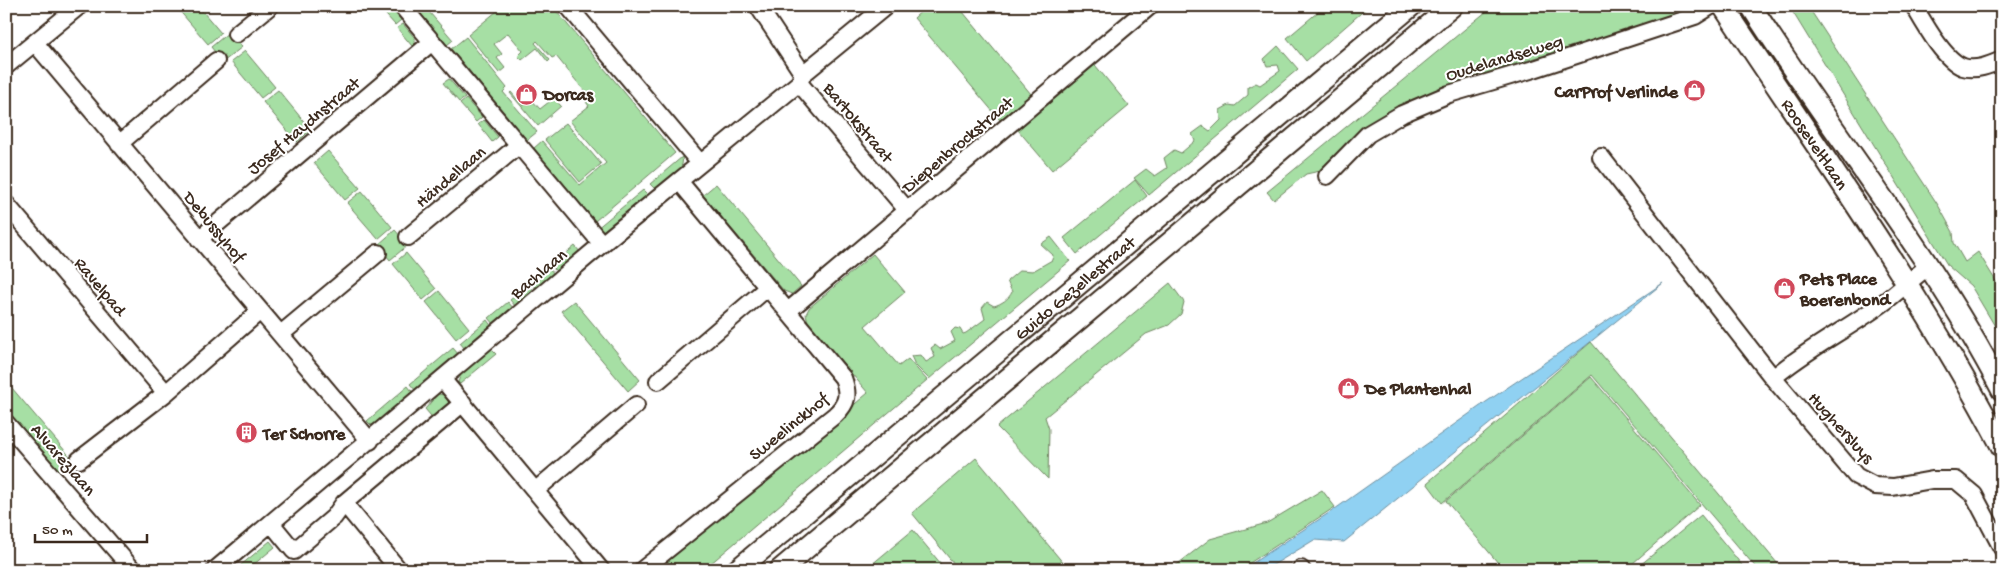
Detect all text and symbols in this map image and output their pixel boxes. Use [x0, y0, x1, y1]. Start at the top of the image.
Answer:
street label: Oudelandseweg [1444, 32, 1566, 87]
street label: Josef Haydnstraat [244, 73, 366, 180]
street label: Bartokstraat [817, 79, 898, 169]
shop icon: CarProf Verlinde [1682, 79, 1706, 103]
shop icon: Dorcas [515, 82, 539, 106]
place label: CarProf Verlinde [1554, 83, 1679, 104]
place label: Dorcas [541, 86, 595, 107]
street label: Diepenbrockstraat [898, 92, 1020, 199]
street label: Rooseveltlaan [1775, 96, 1852, 195]
street label: Händellaan [412, 142, 491, 213]
street label: Debussyhof [177, 187, 250, 268]
street label: Guido Gezellestraat [1012, 232, 1142, 346]
street label: Bachlaan [506, 245, 573, 305]
street label: Ravelpad [69, 254, 131, 322]
place label: Pets Place Boerenbond [1799, 270, 1892, 312]
shop icon: Pets Place Boerenbond [1772, 276, 1796, 300]
shop icon: De Plantenhal [1337, 376, 1361, 400]
place label: De Plantenhal [1363, 380, 1472, 401]
street label: Sweelinckhof [746, 389, 835, 466]
street label: Hughersluys [1803, 389, 1879, 470]
street label: Alvarezlaan [25, 420, 99, 501]
building icon: Ter Schorre [235, 421, 259, 445]
place label: Ter Schorre [261, 425, 346, 446]
scale bar [35, 511, 148, 543]
text: 50 m [42, 522, 73, 540]

